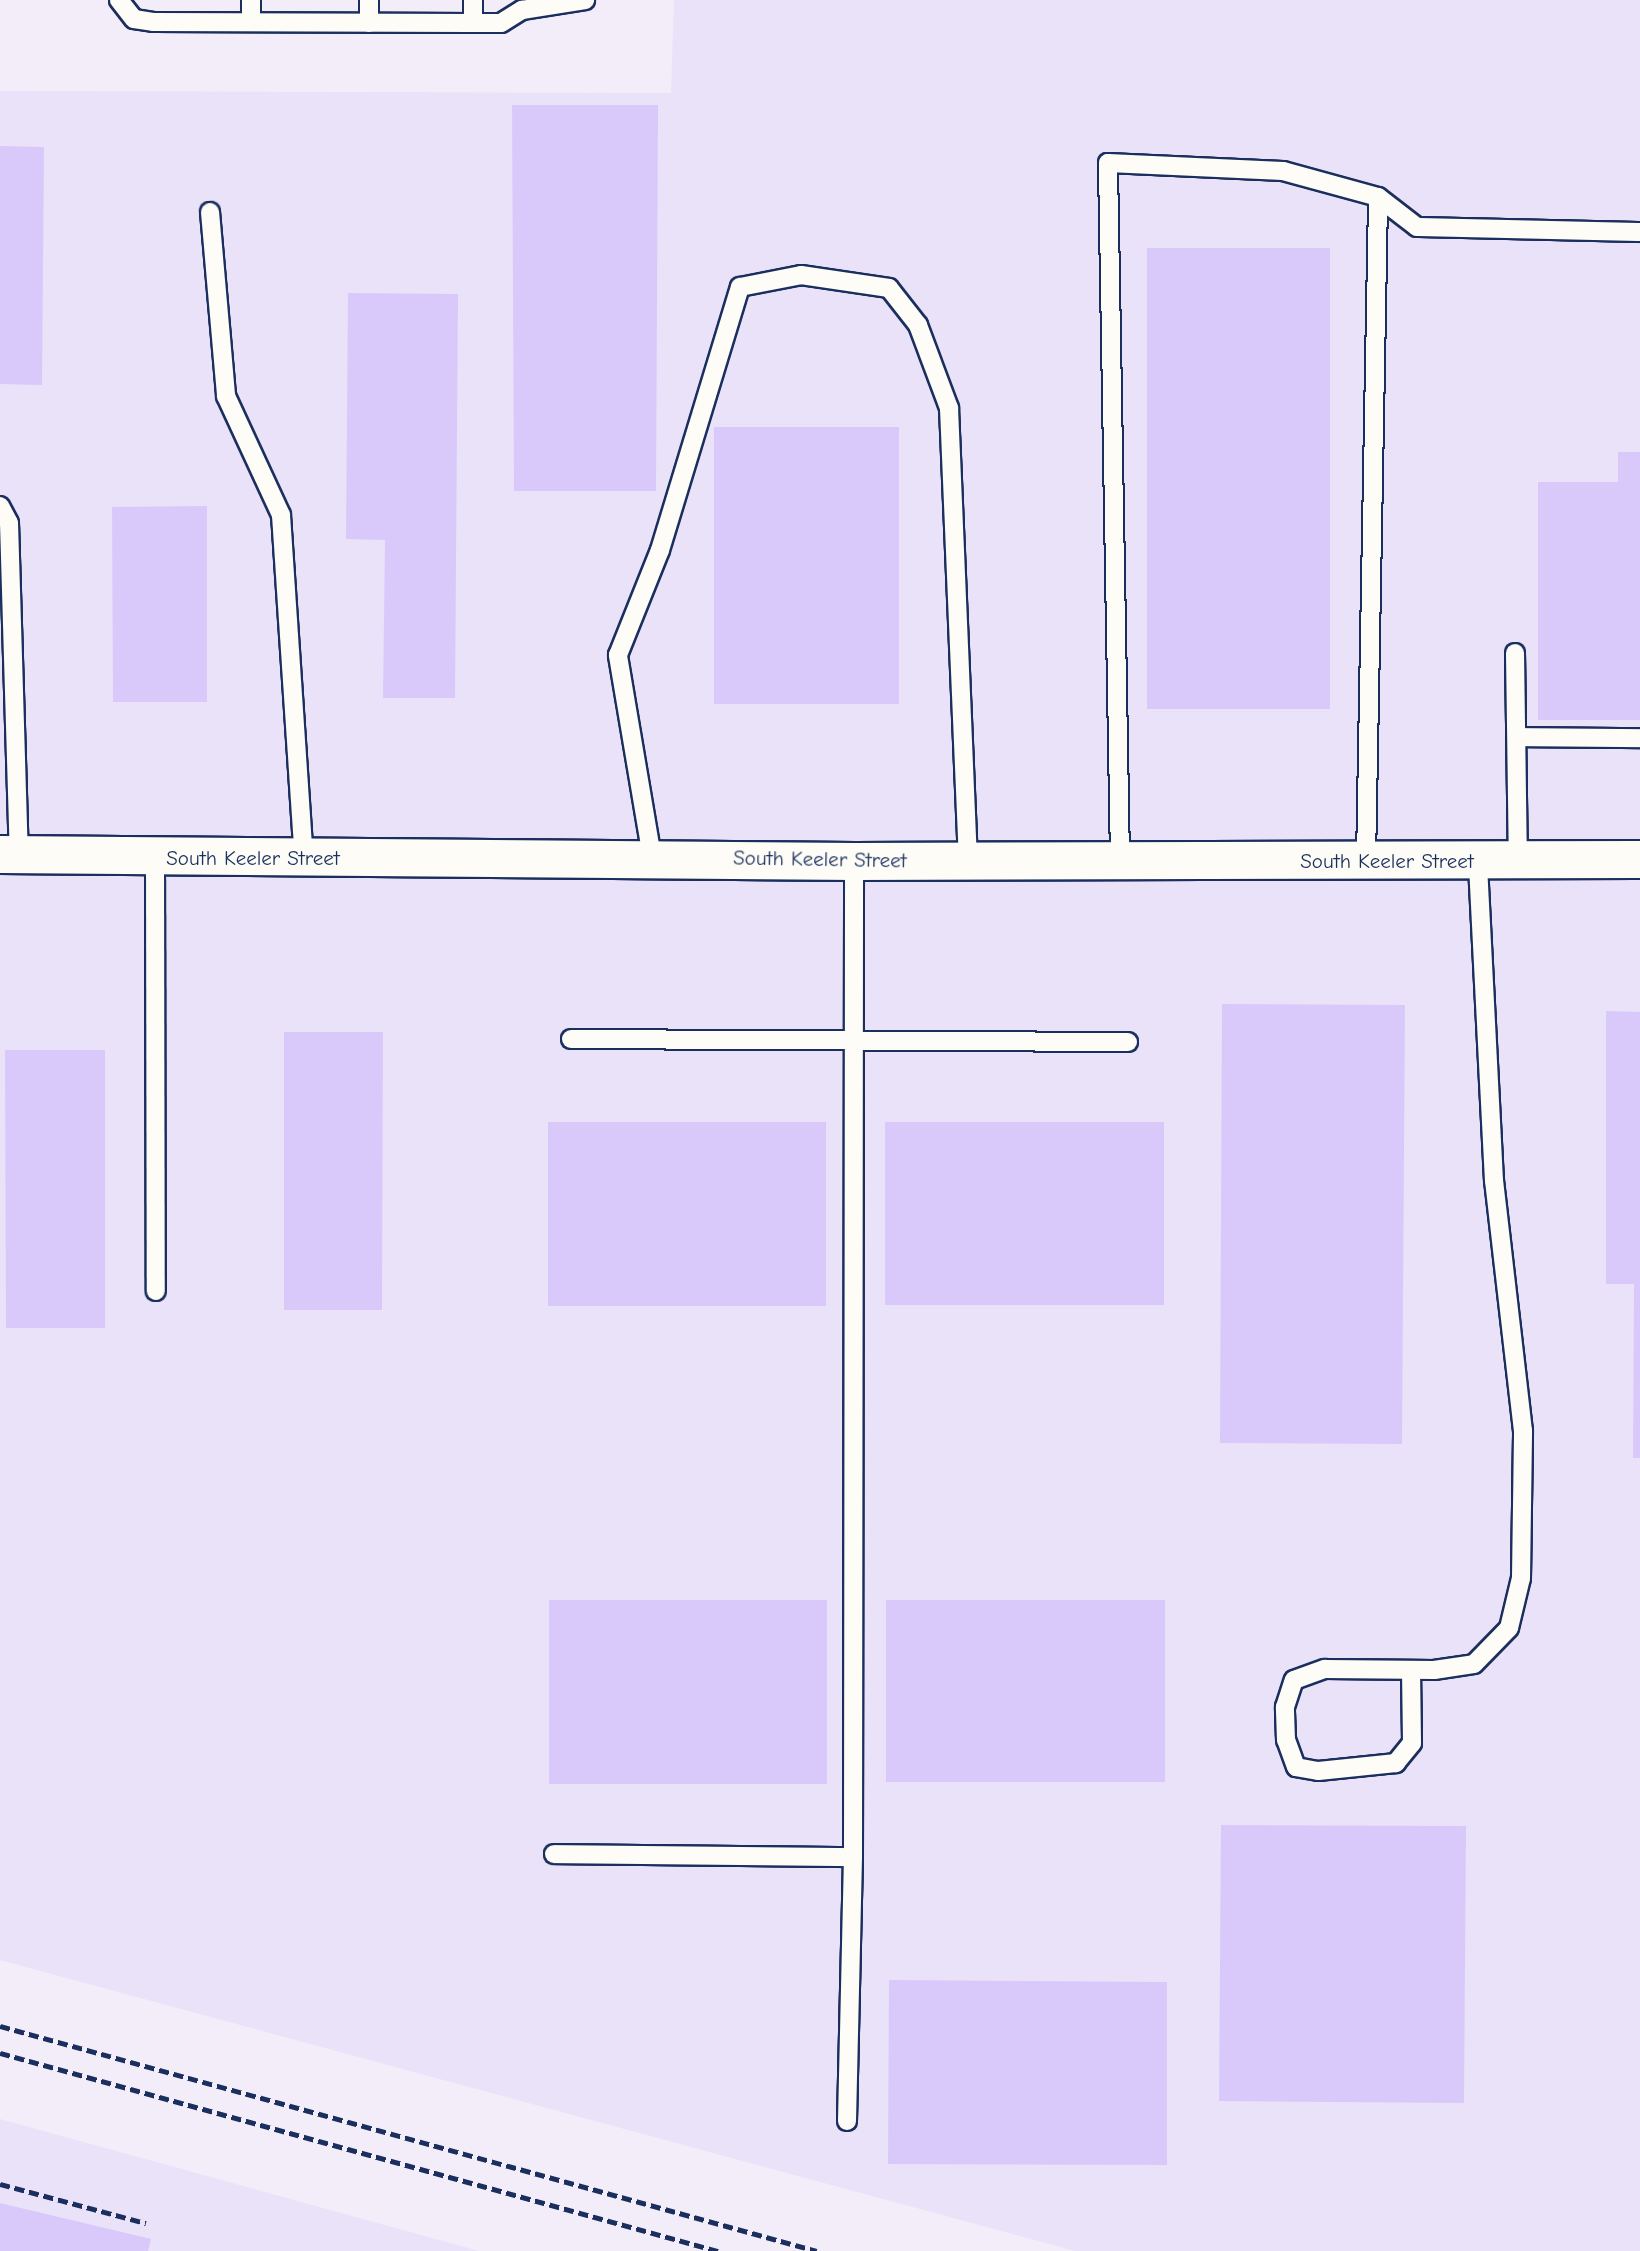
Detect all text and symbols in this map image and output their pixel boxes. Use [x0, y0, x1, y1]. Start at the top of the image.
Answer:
street label: South Keeler Street [166, 845, 340, 871]
street label: South Keeler Street [733, 845, 907, 873]
street label: South Keeler Street [1300, 848, 1474, 874]

